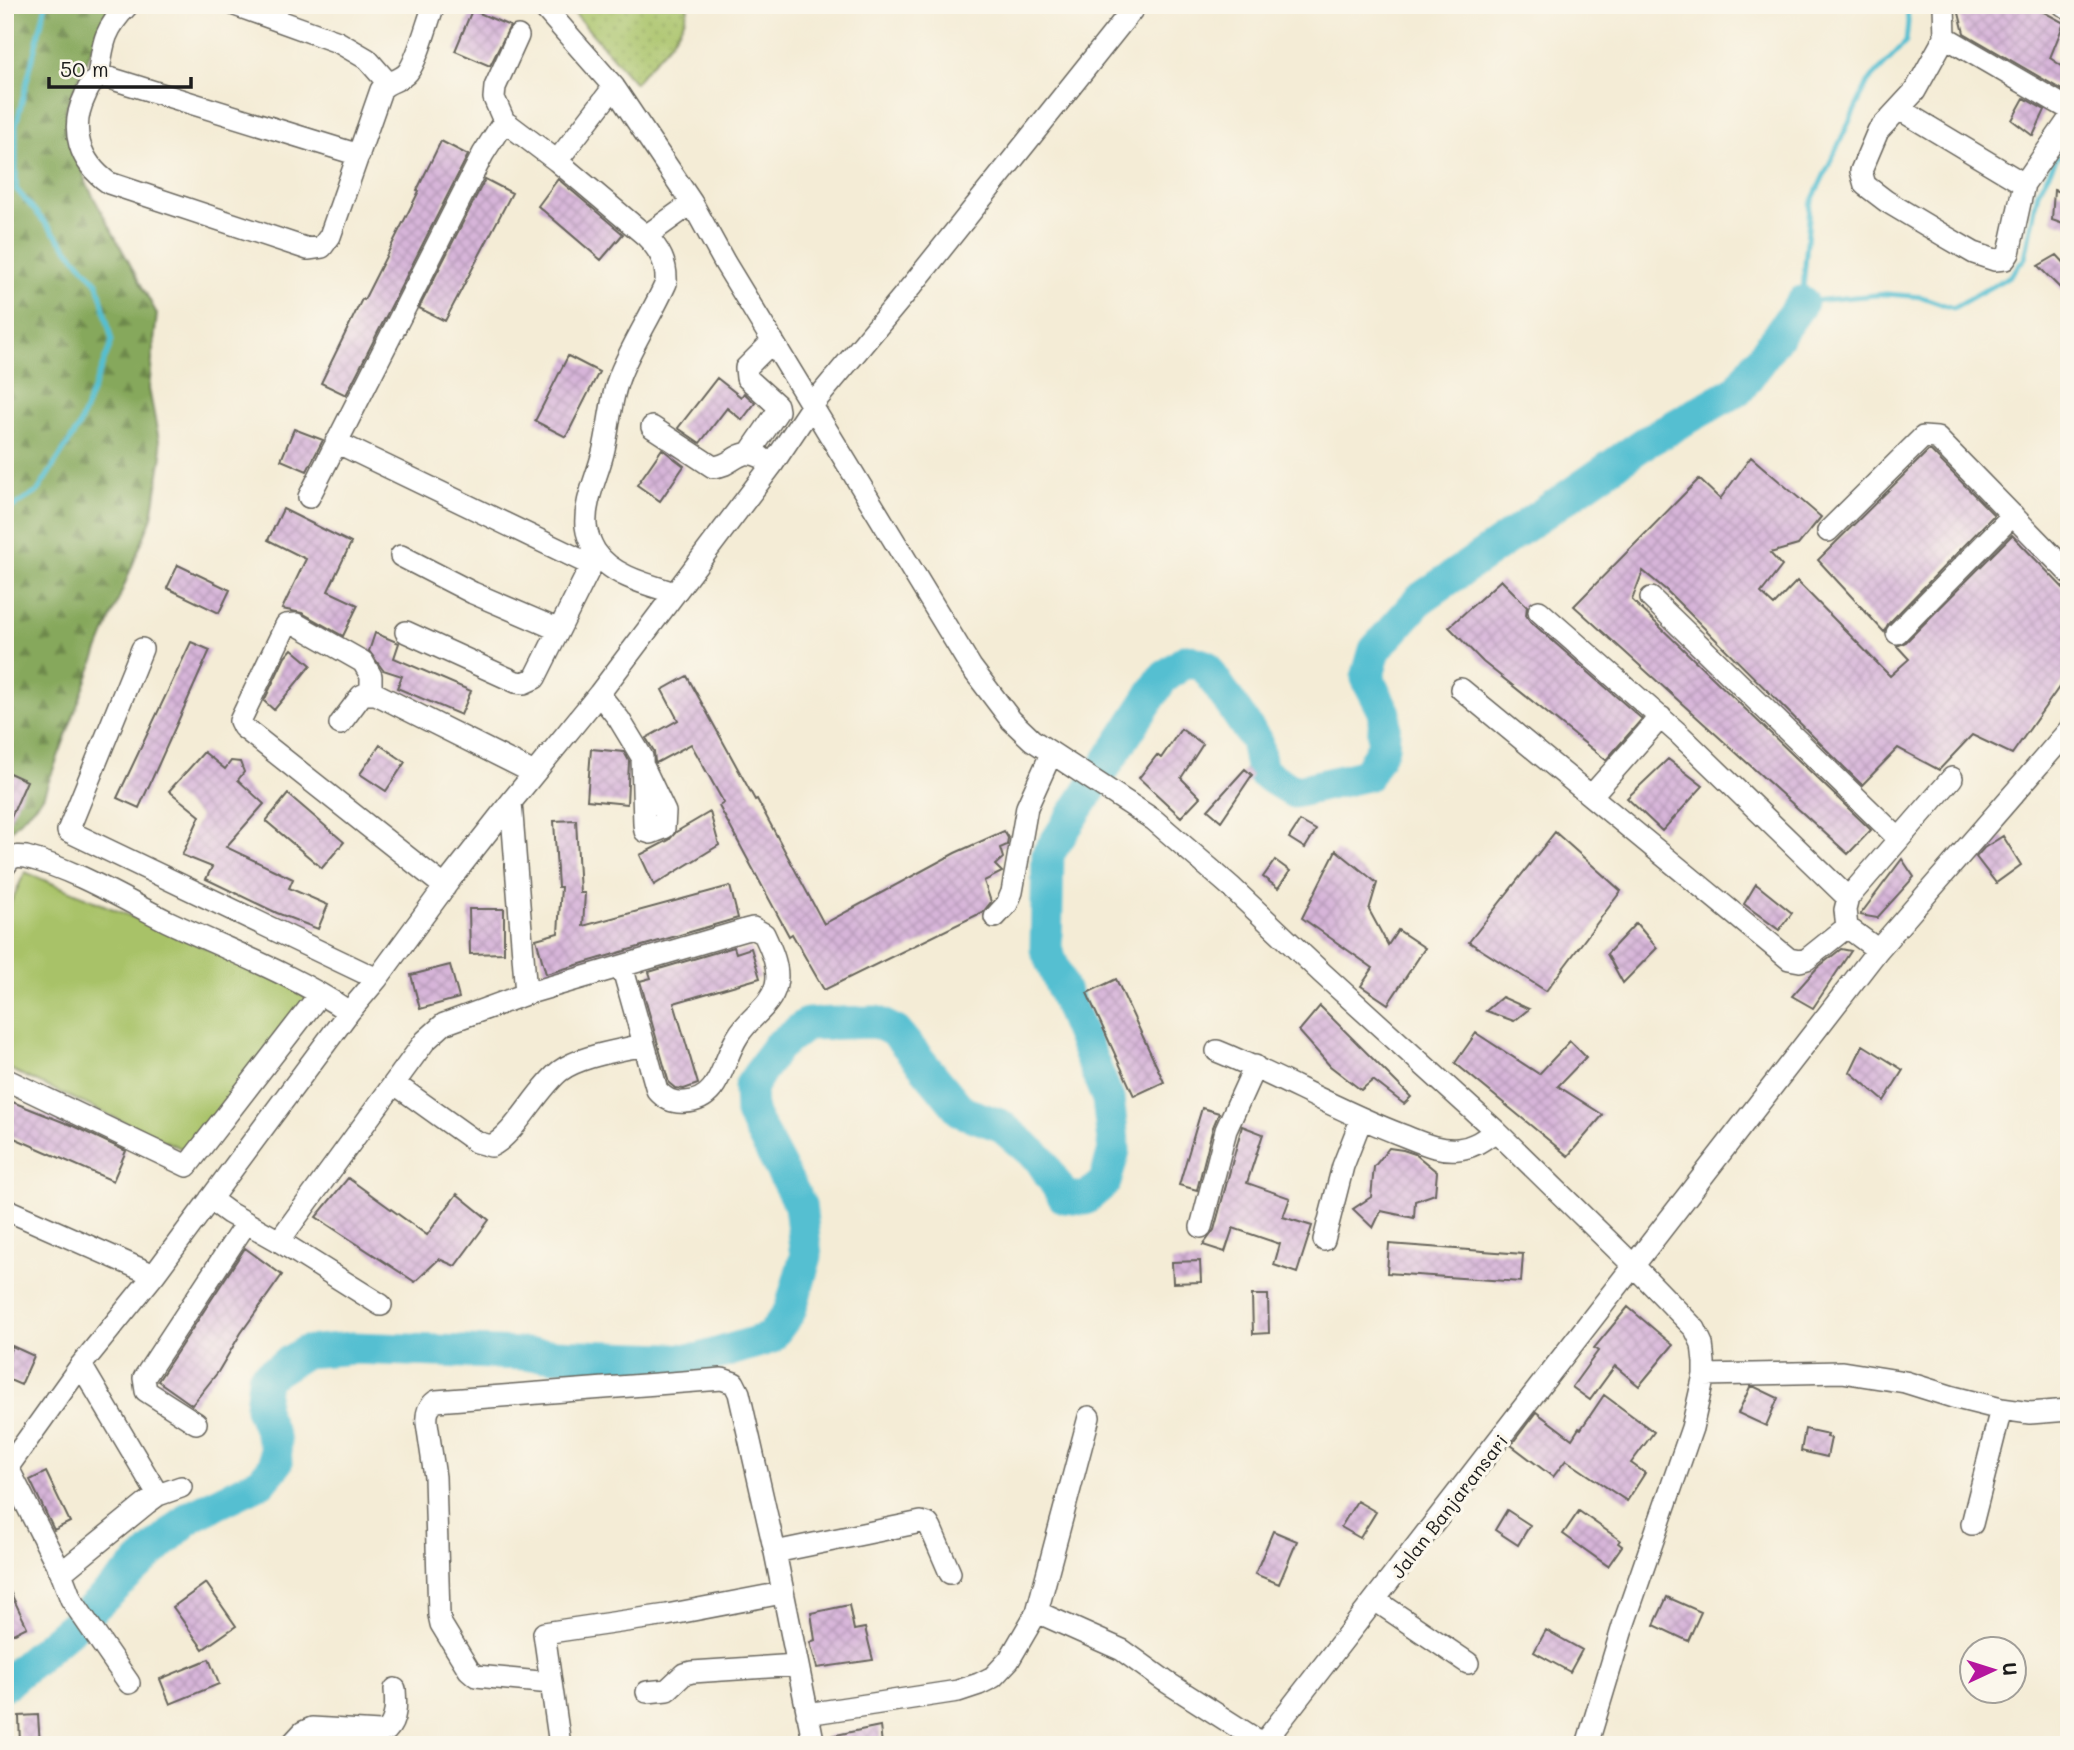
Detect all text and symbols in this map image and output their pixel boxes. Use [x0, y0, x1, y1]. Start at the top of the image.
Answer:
scale bar [49, 46, 191, 90]
text: 50 m [60, 55, 109, 82]
street label: Jalan Banjaransari [1385, 1429, 1513, 1583]
north arrow [1958, 1634, 2028, 1704]
text: U [1998, 1661, 2023, 1676]

